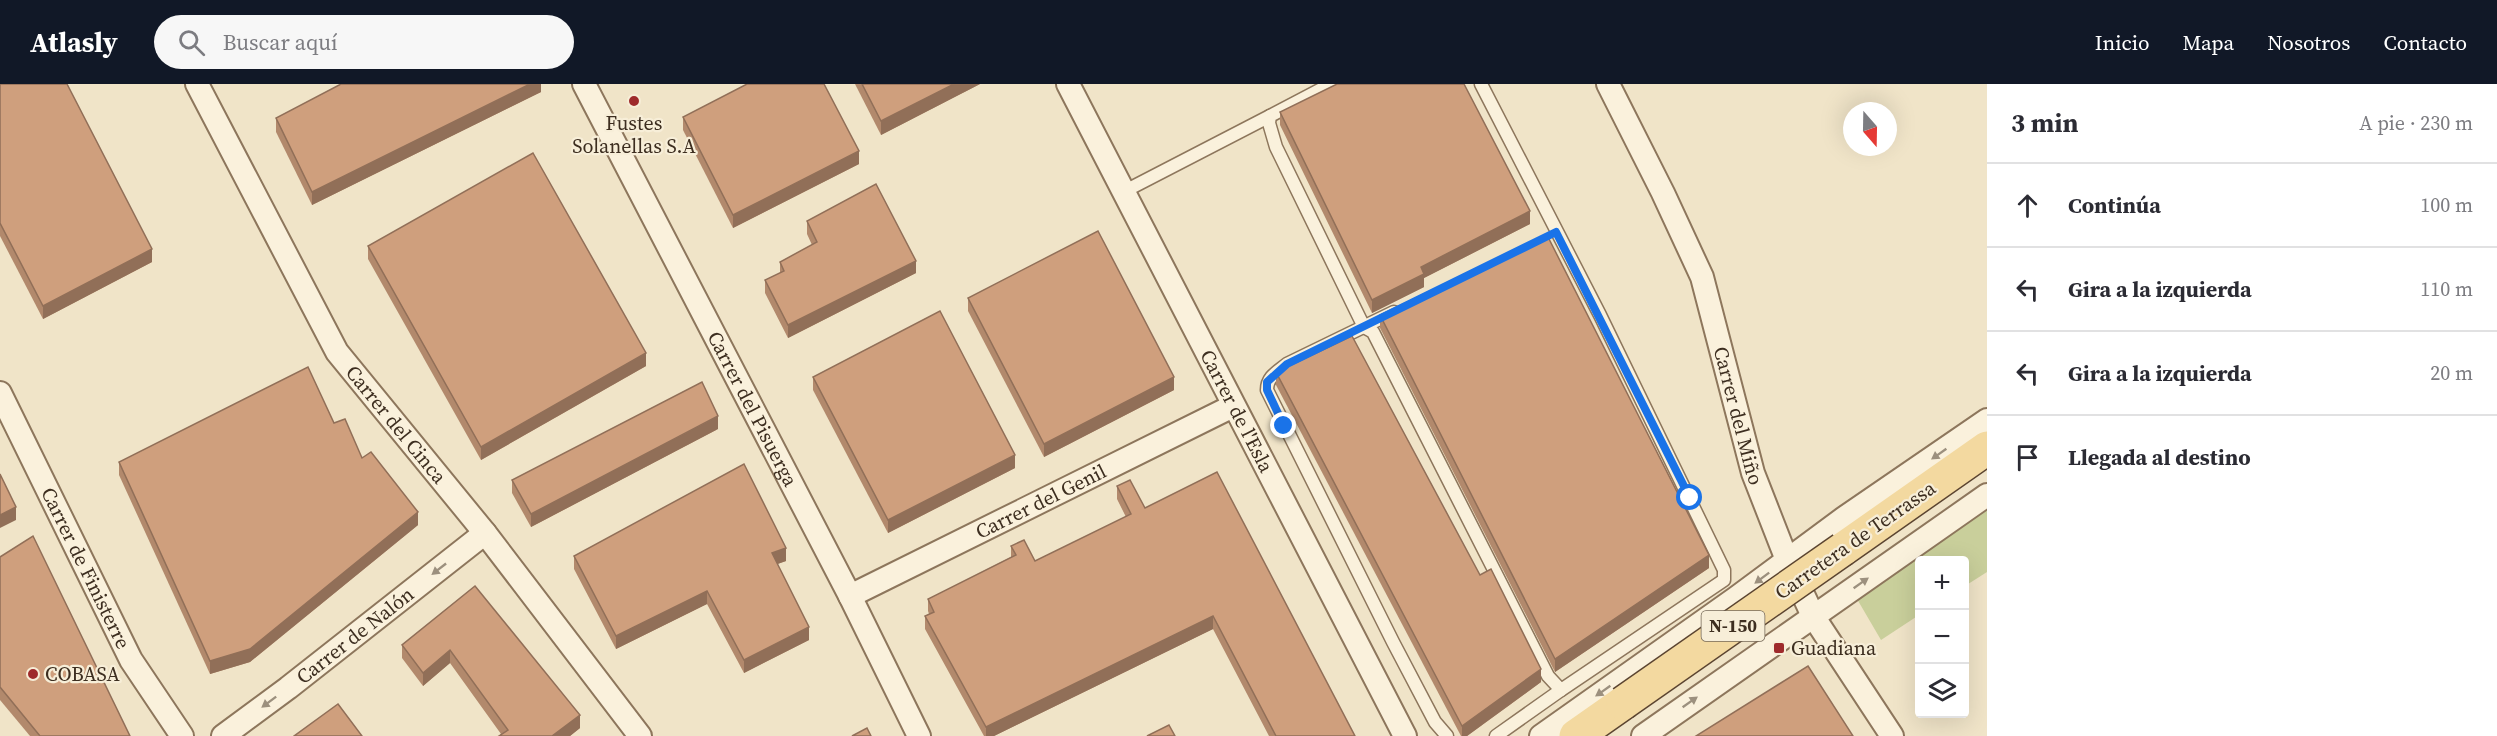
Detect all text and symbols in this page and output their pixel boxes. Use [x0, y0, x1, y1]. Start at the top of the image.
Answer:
search box [154, 15, 574, 69]
text: Atlasly [30, 23, 118, 61]
icon: search [175, 26, 208, 59]
text: Buscar aquí [223, 27, 338, 57]
text: Inicio [2095, 28, 2149, 57]
text: Mapa [2182, 28, 2234, 57]
text: Nosotros [2267, 28, 2350, 57]
text: Contacto [2383, 28, 2467, 57]
marker: Fustes Solanellas S.A [627, 94, 641, 108]
north arrow [1843, 102, 1897, 156]
text: 3 min [2011, 105, 2078, 141]
place label: Fustes Solanellas S.A [572, 109, 696, 160]
text: A pie · 230 m [2359, 109, 2473, 137]
icon: ahead [2011, 189, 2044, 222]
text: Continúa [2068, 190, 2161, 220]
text: 100 m [2420, 191, 2473, 219]
icon: left [2011, 273, 2044, 306]
text: Gira a la izquierda [2068, 274, 2252, 304]
text: 110 m [2420, 275, 2473, 303]
street label: Carrer del Pisuerga [701, 326, 805, 492]
street label: Carrer del Miño [1707, 343, 1770, 489]
street label: Carrer de l'Esla [1194, 345, 1281, 478]
icon: left [2011, 357, 2044, 390]
text: Gira a la izquierda [2068, 358, 2252, 388]
street label: Carrer del Cinca [339, 359, 454, 490]
text: 20 m [2430, 359, 2473, 387]
route end [1270, 412, 1296, 438]
icon: arrive [2011, 441, 2044, 474]
text: Llegada al destino [2068, 442, 2251, 472]
one-way arrow [1931, 448, 1947, 459]
street label: Carrer del Genil [971, 457, 1111, 546]
street label: Carretera de Terrassa [1769, 473, 1942, 606]
street label: Carrer de Finisterre [34, 483, 137, 654]
route start [1676, 484, 1702, 510]
map controls [1915, 556, 1969, 718]
button: + [1915, 556, 1969, 610]
one-way arrow [431, 563, 447, 576]
one-way arrow [1755, 572, 1770, 584]
one-way arrow [1853, 577, 1869, 589]
street label: Carrer de Nalón [290, 580, 420, 690]
button: − [1915, 610, 1969, 664]
road number: N-150 [1702, 611, 1764, 641]
place label: Guadiana [1791, 634, 1877, 662]
marker: Guadiana [1772, 641, 1786, 655]
place label: COBASA [45, 660, 120, 688]
button: layers [1915, 664, 1969, 718]
marker: COBASA [26, 667, 40, 681]
one-way arrow [1596, 685, 1612, 697]
one-way arrow [261, 696, 276, 708]
one-way arrow [1682, 696, 1698, 708]

